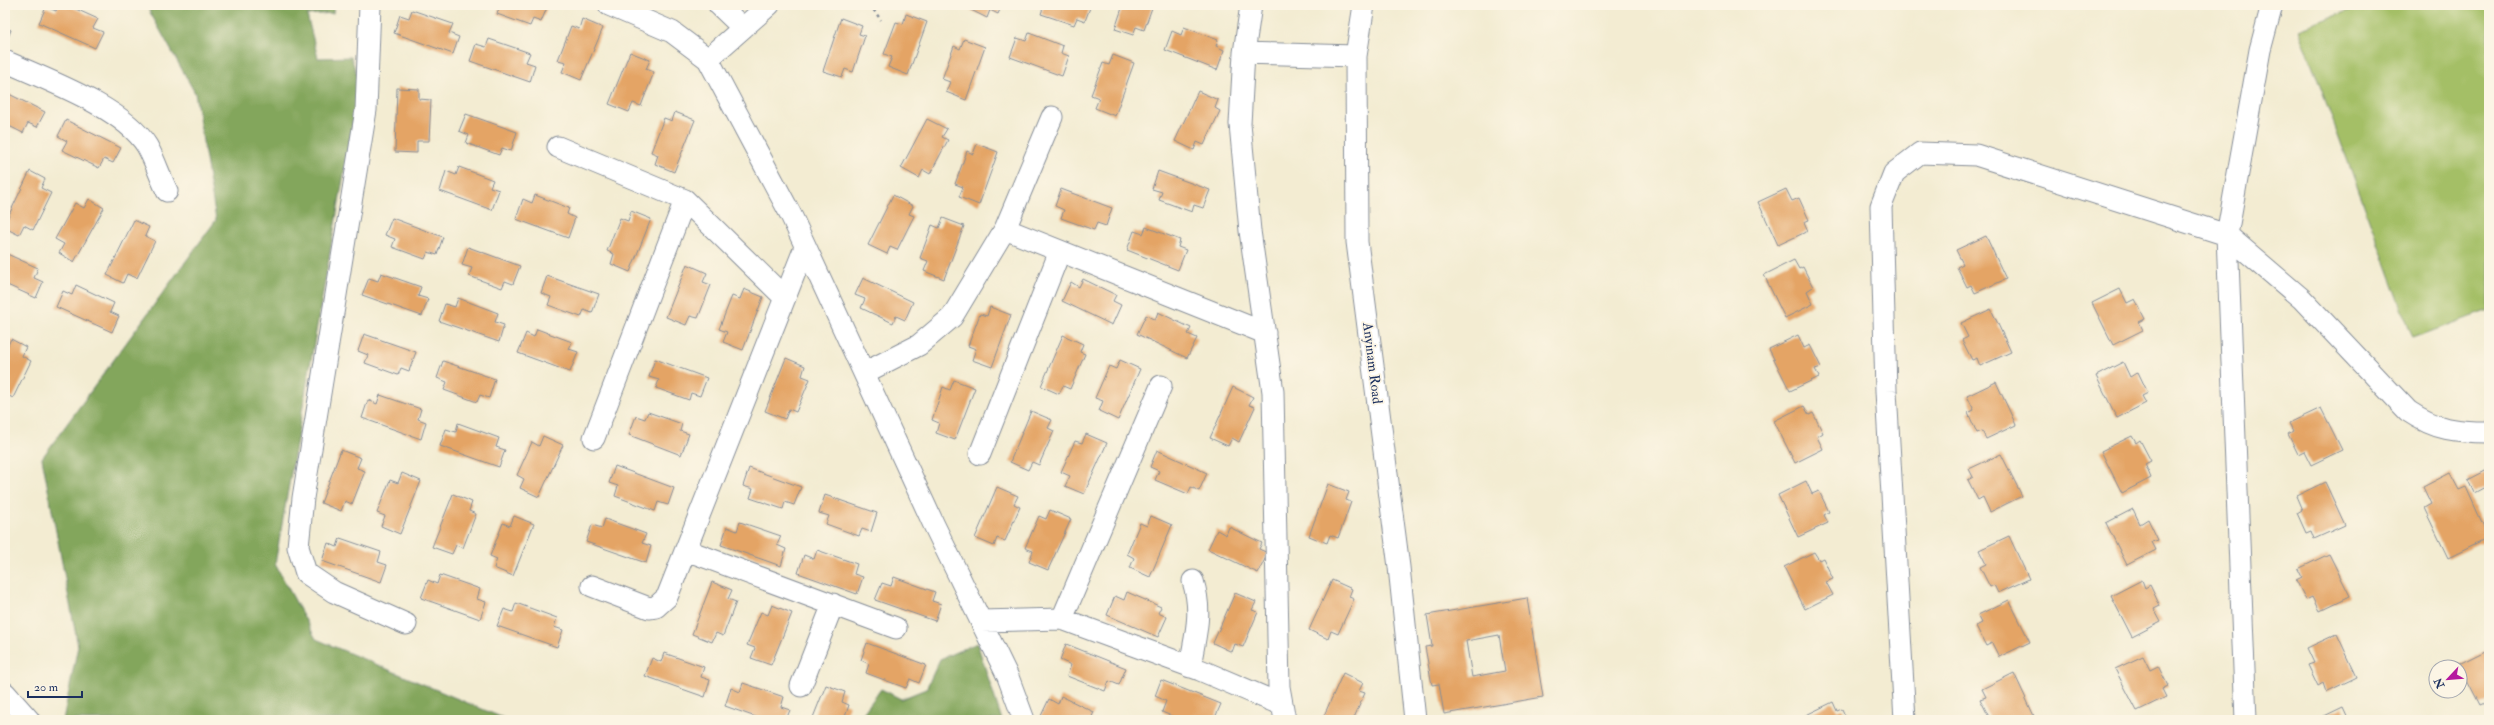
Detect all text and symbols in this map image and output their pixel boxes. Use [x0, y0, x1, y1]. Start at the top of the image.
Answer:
street label: Anyinam Road [1358, 320, 1386, 405]
north arrow [2428, 659, 2468, 699]
scale bar [28, 673, 82, 699]
text: N [2431, 675, 2448, 691]
text: 20 m [34, 680, 59, 695]

